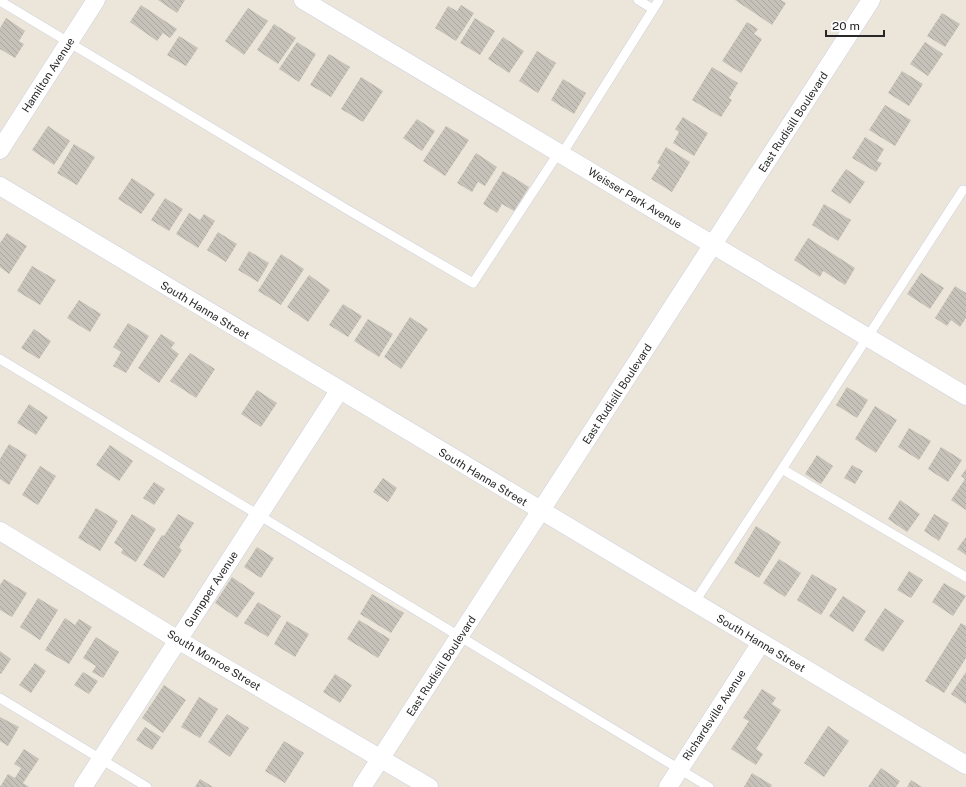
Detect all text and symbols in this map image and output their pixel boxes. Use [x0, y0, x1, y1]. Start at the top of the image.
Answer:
scale bar [826, 12, 884, 38]
text: 20 m [832, 19, 860, 33]
street label: Hamilton Avenue [19, 35, 77, 115]
street label: East Rudisill Boulevard [756, 70, 830, 174]
street label: Weisser Park Avenue [586, 165, 684, 231]
street label: South Hanna Street [158, 279, 252, 341]
street label: East Rudisill Boulevard [580, 342, 654, 446]
street label: South Hanna Street [436, 446, 530, 508]
street label: Gumpper Avenue [182, 549, 240, 629]
street label: South Hanna Street [714, 612, 808, 674]
street label: East Rudisill Boulevard [404, 614, 478, 718]
street label: South Monroe Street [165, 627, 263, 693]
street label: Richardsville Avenue [680, 667, 748, 763]

